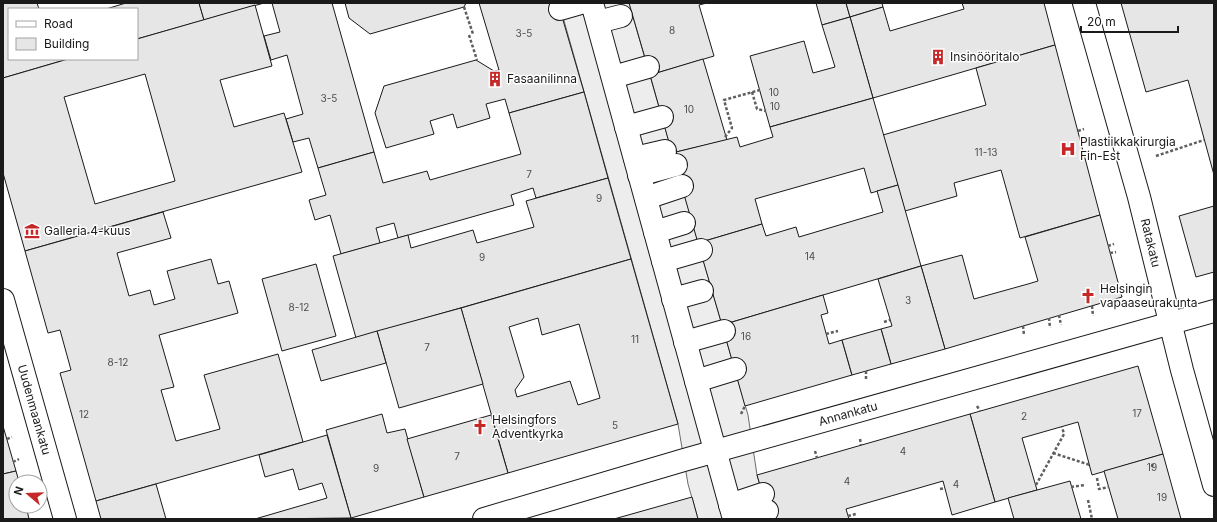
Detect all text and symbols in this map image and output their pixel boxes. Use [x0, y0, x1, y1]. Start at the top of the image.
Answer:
legend [8, 8, 138, 60]
scale bar [1081, 8, 1178, 34]
text: 20 m [1087, 14, 1116, 29]
text: Road [44, 16, 73, 31]
house number: 8 [669, 24, 675, 36]
house number: 3-5 [516, 27, 532, 39]
text: Building [44, 36, 89, 51]
building icon: Insinööritalo [929, 48, 947, 66]
place label: Insinööritalo [950, 49, 1019, 64]
building icon: Fasaanilinna [486, 70, 504, 88]
place label: Fasaanilinna [507, 71, 577, 86]
house number: 10 [769, 86, 779, 98]
house number: 3-5 [321, 92, 337, 104]
house number: 10 [770, 100, 780, 112]
house number: 10 [684, 103, 694, 115]
place label: Plastiikkakirurgia Fin-Est [1080, 134, 1176, 163]
hospital icon: Plastiikkakirurgia Fin-Est [1059, 140, 1077, 158]
house number: 11-13 [975, 146, 997, 158]
house number: 7 [526, 168, 532, 180]
house number: 9 [596, 192, 602, 204]
street label: Ratakatu [1138, 217, 1164, 269]
museum icon: Galleria 4-kuus [23, 222, 41, 240]
place label: Galleria 4-kuus [44, 223, 131, 238]
house number: 14 [805, 250, 815, 262]
house number: 9 [479, 251, 485, 263]
place label: Helsingin vapaaseurakunta [1100, 281, 1198, 310]
church icon: Helsingin vapaaseurakunta [1079, 287, 1097, 305]
house number: 3 [905, 294, 911, 306]
house number: 8-12 [289, 301, 309, 313]
house number: 16 [741, 330, 751, 342]
house number: 11 [631, 333, 639, 345]
house number: 7 [424, 341, 430, 353]
house number: 8-12 [108, 356, 128, 368]
street label: Uudenmaankatu [15, 363, 54, 456]
street label: Annankatu [817, 398, 879, 429]
house number: 17 [1132, 407, 1142, 419]
house number: 12 [79, 408, 89, 420]
house number: 2 [1021, 410, 1027, 422]
place label: Helsingfors Adventkyrka [492, 412, 564, 441]
church icon: Helsingfors Adventkyrka [471, 418, 489, 436]
house number: 5 [612, 419, 618, 431]
house number: 4 [900, 445, 906, 457]
house number: 7 [454, 450, 460, 462]
house number: 19 [1147, 461, 1157, 473]
house number: 9 [373, 462, 379, 474]
north arrow [8, 474, 48, 514]
house number: 4 [844, 475, 850, 487]
house number: 4 [953, 478, 959, 490]
text: N [11, 484, 27, 497]
house number: 19 [1157, 491, 1167, 503]

